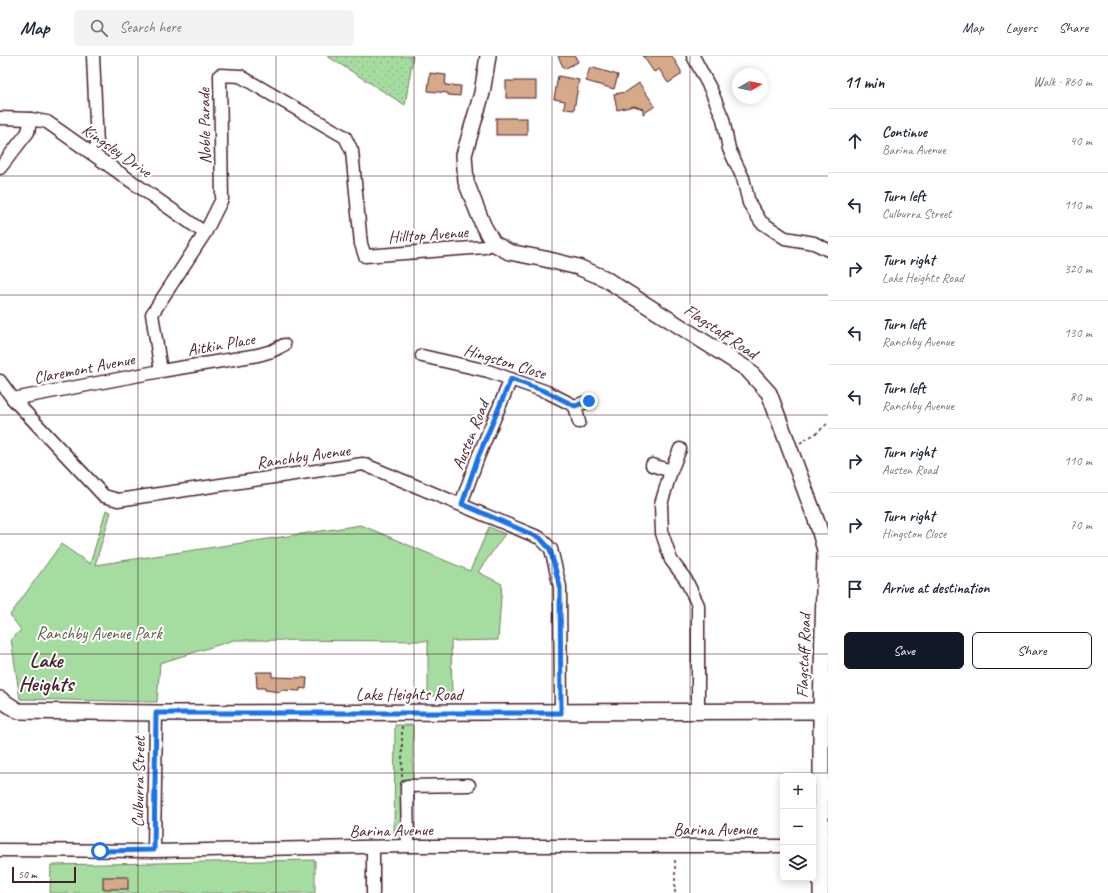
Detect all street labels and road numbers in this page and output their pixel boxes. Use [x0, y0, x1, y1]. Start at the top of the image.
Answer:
street label: Noble Parade [193, 86, 216, 164]
street label: Kingsley Drive [78, 119, 157, 183]
street label: Hilltop Avenue [387, 221, 470, 248]
street label: Flagstaff Road [680, 299, 763, 365]
street label: Aitkin Place [186, 328, 258, 361]
street label: Hingston Close [462, 339, 550, 384]
street label: Claremont Avenue [32, 348, 138, 389]
street label: Austen Road [447, 396, 495, 473]
street label: Ranchby Avenue [255, 439, 353, 473]
street label: Flagstaff Road [792, 611, 816, 699]
street label: Lake Heights Road [356, 684, 465, 705]
street label: Culburra Street [127, 734, 150, 828]
street label: Barina Avenue [349, 819, 434, 842]
street label: Barina Avenue [673, 819, 758, 840]

